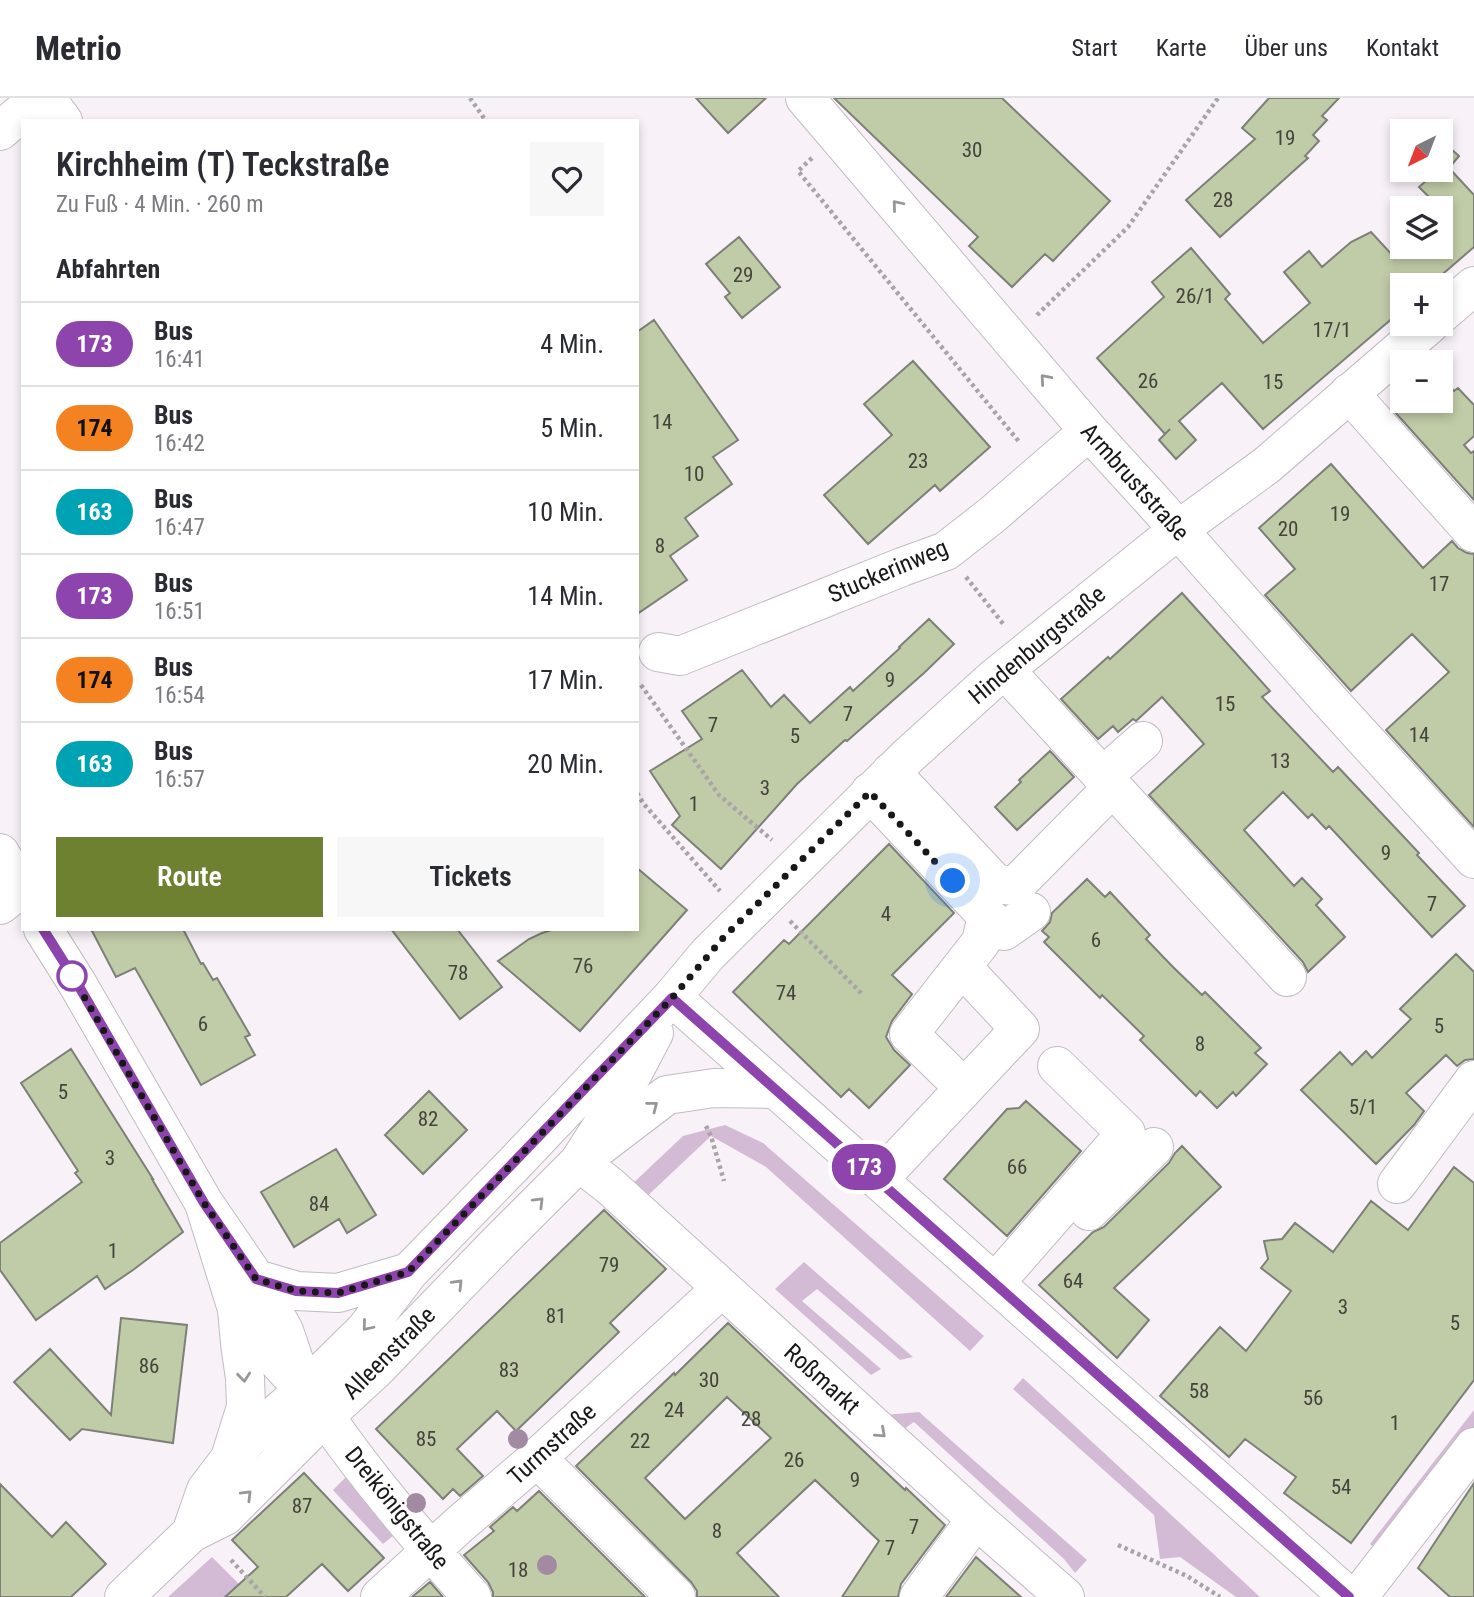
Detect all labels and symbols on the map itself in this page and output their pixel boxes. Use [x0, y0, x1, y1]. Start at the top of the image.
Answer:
north arrow [1390, 119, 1452, 182]
house number: 19 [1275, 126, 1295, 150]
house number: 30 [962, 138, 982, 162]
house number: 28 [1213, 188, 1233, 212]
one-way arrow [893, 201, 906, 213]
house number: 29 [733, 263, 753, 287]
house number: 26/1 [1176, 284, 1214, 308]
house number: 17/1 [1313, 318, 1351, 342]
house number: 26 [1138, 369, 1158, 393]
house number: 15 [1263, 370, 1283, 394]
one-way arrow [1041, 374, 1053, 387]
house number: 14 [652, 410, 672, 434]
street label: Armbruststraße [1075, 418, 1195, 546]
house number: 23 [908, 449, 928, 473]
house number: 10 [684, 462, 704, 486]
house number: 19 [1330, 502, 1350, 526]
house number: 20 [1278, 517, 1298, 541]
street label: Stuckerinweg [824, 533, 952, 609]
house number: 8 [655, 534, 665, 558]
house number: 17 [1429, 572, 1449, 596]
street label: Hindenburgstraße [963, 580, 1111, 710]
house number: 9 [885, 668, 895, 692]
house number: 15 [1215, 692, 1235, 716]
house number: 7 [843, 702, 853, 726]
house number: 7 [708, 713, 718, 737]
house number: 14 [1409, 723, 1429, 747]
house number: 5 [790, 724, 800, 748]
house number: 13 [1270, 749, 1290, 773]
house number: 3 [760, 776, 770, 800]
house number: 1 [689, 792, 699, 816]
house number: 9 [1381, 841, 1391, 865]
your location [935, 863, 970, 898]
house number: 7 [1427, 892, 1437, 916]
house number: 4 [881, 902, 891, 926]
house number: 6 [1091, 928, 1101, 952]
house number: 76 [573, 954, 593, 978]
unlabelled marker [57, 961, 87, 991]
house number: 78 [448, 961, 468, 985]
house number: 74 [776, 981, 796, 1005]
house number: 6 [198, 1012, 208, 1036]
house number: 5 [1434, 1014, 1444, 1038]
house number: 8 [1195, 1032, 1205, 1056]
house number: 5 [58, 1080, 68, 1104]
house number: 5/1 [1349, 1095, 1377, 1119]
one-way arrow [645, 1101, 657, 1114]
house number: 82 [418, 1107, 438, 1131]
line badge: 173 [824, 1144, 904, 1190]
house number: 3 [105, 1146, 115, 1170]
house number: 66 [1007, 1155, 1027, 1179]
house number: 84 [309, 1192, 329, 1216]
one-way arrow [531, 1198, 544, 1211]
house number: 1 [108, 1239, 118, 1263]
house number: 79 [599, 1253, 619, 1277]
house number: 64 [1063, 1269, 1083, 1293]
one-way arrow [449, 1280, 462, 1293]
house number: 3 [1338, 1295, 1348, 1319]
street label: Alleenstraße [337, 1301, 441, 1405]
house number: 81 [546, 1304, 566, 1328]
house number: 5 [1450, 1311, 1460, 1335]
one-way arrow [363, 1318, 375, 1331]
street label: Roßmarkt [778, 1338, 866, 1420]
house number: 86 [139, 1354, 159, 1378]
house number: 83 [499, 1358, 519, 1382]
house number: 30 [699, 1368, 719, 1392]
one-way arrow [236, 1372, 251, 1383]
house number: 58 [1189, 1379, 1209, 1403]
house number: 56 [1303, 1386, 1323, 1410]
street label: Turmstraße [502, 1397, 602, 1491]
house number: 24 [664, 1398, 684, 1422]
house number: 28 [741, 1407, 761, 1431]
house number: 1 [1390, 1411, 1400, 1435]
one-way arrow [873, 1425, 886, 1437]
house number: 85 [416, 1427, 436, 1451]
house number: 22 [630, 1429, 650, 1453]
street label: Dreikönigstraße [339, 1441, 455, 1575]
house number: 26 [784, 1448, 804, 1472]
house number: 9 [850, 1468, 860, 1492]
house number: 54 [1331, 1475, 1351, 1499]
one-way arrow [238, 1490, 251, 1503]
house number: 87 [292, 1494, 312, 1518]
house number: 7 [909, 1515, 919, 1539]
house number: 8 [712, 1519, 722, 1543]
house number: 7 [885, 1536, 895, 1560]
house number: 18 [508, 1558, 528, 1582]

